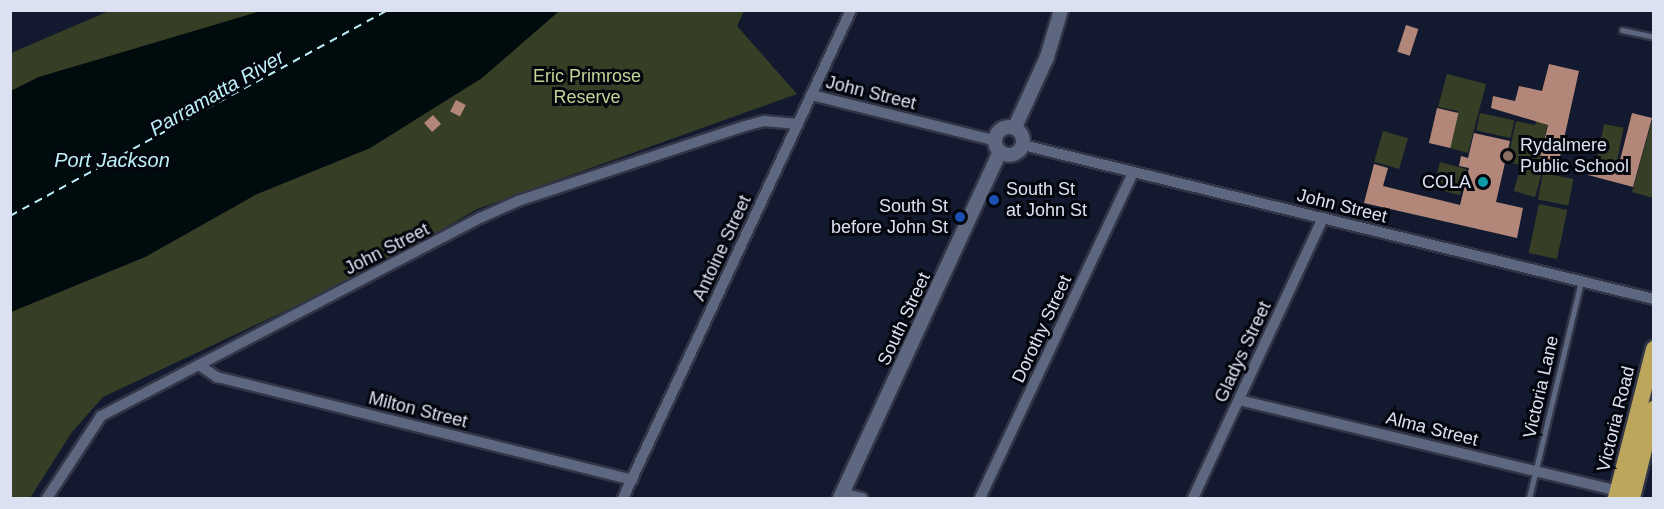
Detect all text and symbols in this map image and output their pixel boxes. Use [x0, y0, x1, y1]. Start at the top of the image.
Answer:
water label: Parramatta River [146, 45, 288, 141]
park label: Eric Primrose Reserve [533, 66, 641, 109]
street label: John Street [824, 71, 918, 115]
place label: Rydalmere Public School [1520, 135, 1629, 178]
water label: Port Jackson [54, 148, 170, 172]
marker: Rydalmere Public School [1501, 149, 1515, 163]
place label: COLA [1422, 171, 1471, 193]
marker: COLA [1476, 175, 1490, 189]
place label: South St at John St [1006, 179, 1087, 222]
street label: John Street [1295, 184, 1389, 228]
street label: Antoine Street [688, 192, 756, 304]
marker: South St at John St [987, 193, 1001, 207]
place label: South St before John St [831, 196, 948, 238]
marker: South St before John St [953, 210, 967, 224]
street label: John Street [341, 218, 433, 280]
street label: South Street [873, 269, 935, 369]
street label: Dorothy Street [1008, 272, 1076, 386]
street label: Gladys Street [1210, 298, 1276, 406]
street label: Victoria Lane [1519, 334, 1563, 440]
street label: Victoria Road [1592, 364, 1640, 474]
street label: Milton Street [366, 387, 470, 433]
street label: Alma Street [1384, 407, 1480, 451]

